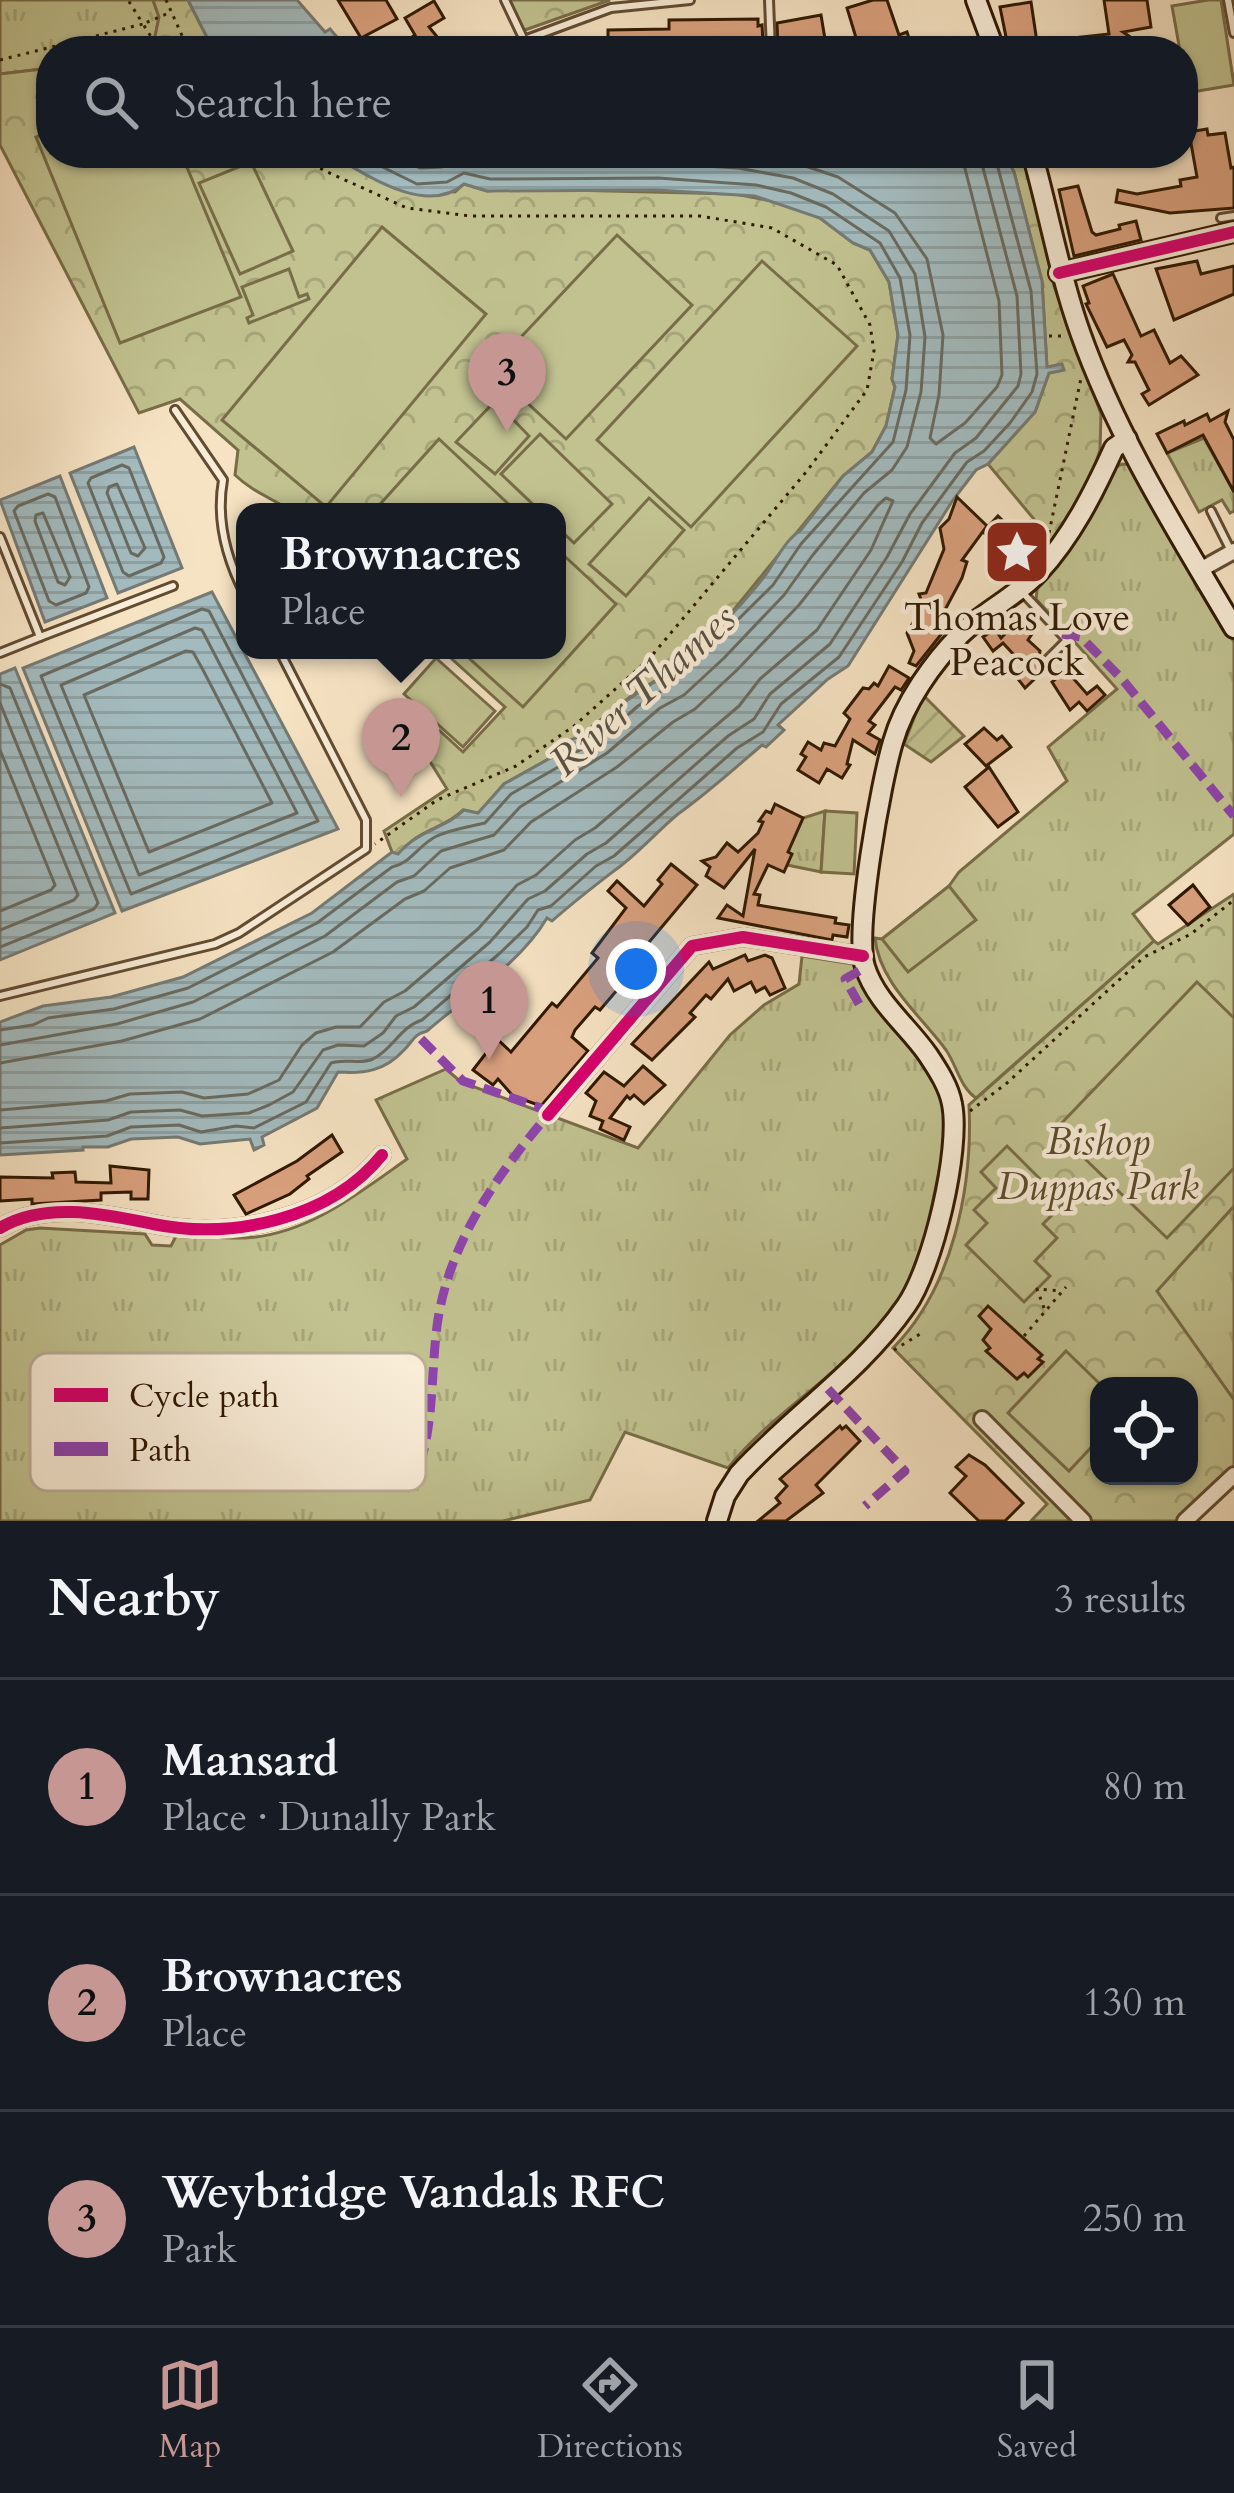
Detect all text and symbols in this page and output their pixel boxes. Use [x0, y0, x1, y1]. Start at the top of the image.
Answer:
search box [36, 36, 1198, 168]
icon: search [78, 69, 144, 135]
text: Search here [174, 72, 392, 133]
pin: 3 [468, 333, 546, 432]
popup [236, 503, 566, 659]
place icon: Thomas Love Peacock [982, 517, 1052, 587]
text: Brownacres [281, 524, 521, 585]
text: Place [281, 585, 366, 638]
water label: River Thames [537, 591, 749, 789]
place label: Thomas Love Peacock [904, 591, 1130, 689]
pin: 2 [362, 698, 440, 797]
your location [606, 939, 666, 999]
pin: 1 [450, 961, 528, 1060]
park label: Bishop Duppas Park [997, 1115, 1199, 1213]
legend [30, 1353, 426, 1491]
text: Cycle path [129, 1374, 279, 1419]
map controls [1090, 1377, 1198, 1485]
button: locate [1090, 1377, 1198, 1485]
text: Path [129, 1428, 191, 1473]
text: Nearby [48, 1564, 220, 1634]
text: 3 results [1054, 1573, 1186, 1626]
text: Mansard [162, 1730, 338, 1791]
text: 1 [77, 1760, 97, 1813]
text: 80 m [1103, 1760, 1186, 1813]
text: Place · Dunally Park [162, 1791, 496, 1844]
text: Brownacres [162, 1946, 403, 2007]
text: 2 [77, 1976, 97, 2029]
text: 130 m [1083, 1976, 1186, 2029]
text: Place [162, 2007, 247, 2060]
text: Weybridge Vandals RFC [162, 2162, 665, 2223]
text: 3 [77, 2192, 97, 2245]
text: 250 m [1083, 2192, 1186, 2245]
text: Park [162, 2223, 237, 2276]
tab: Map [157, 2352, 223, 2469]
tab: Directions [537, 2352, 683, 2469]
tab: Saved [997, 2352, 1077, 2469]

